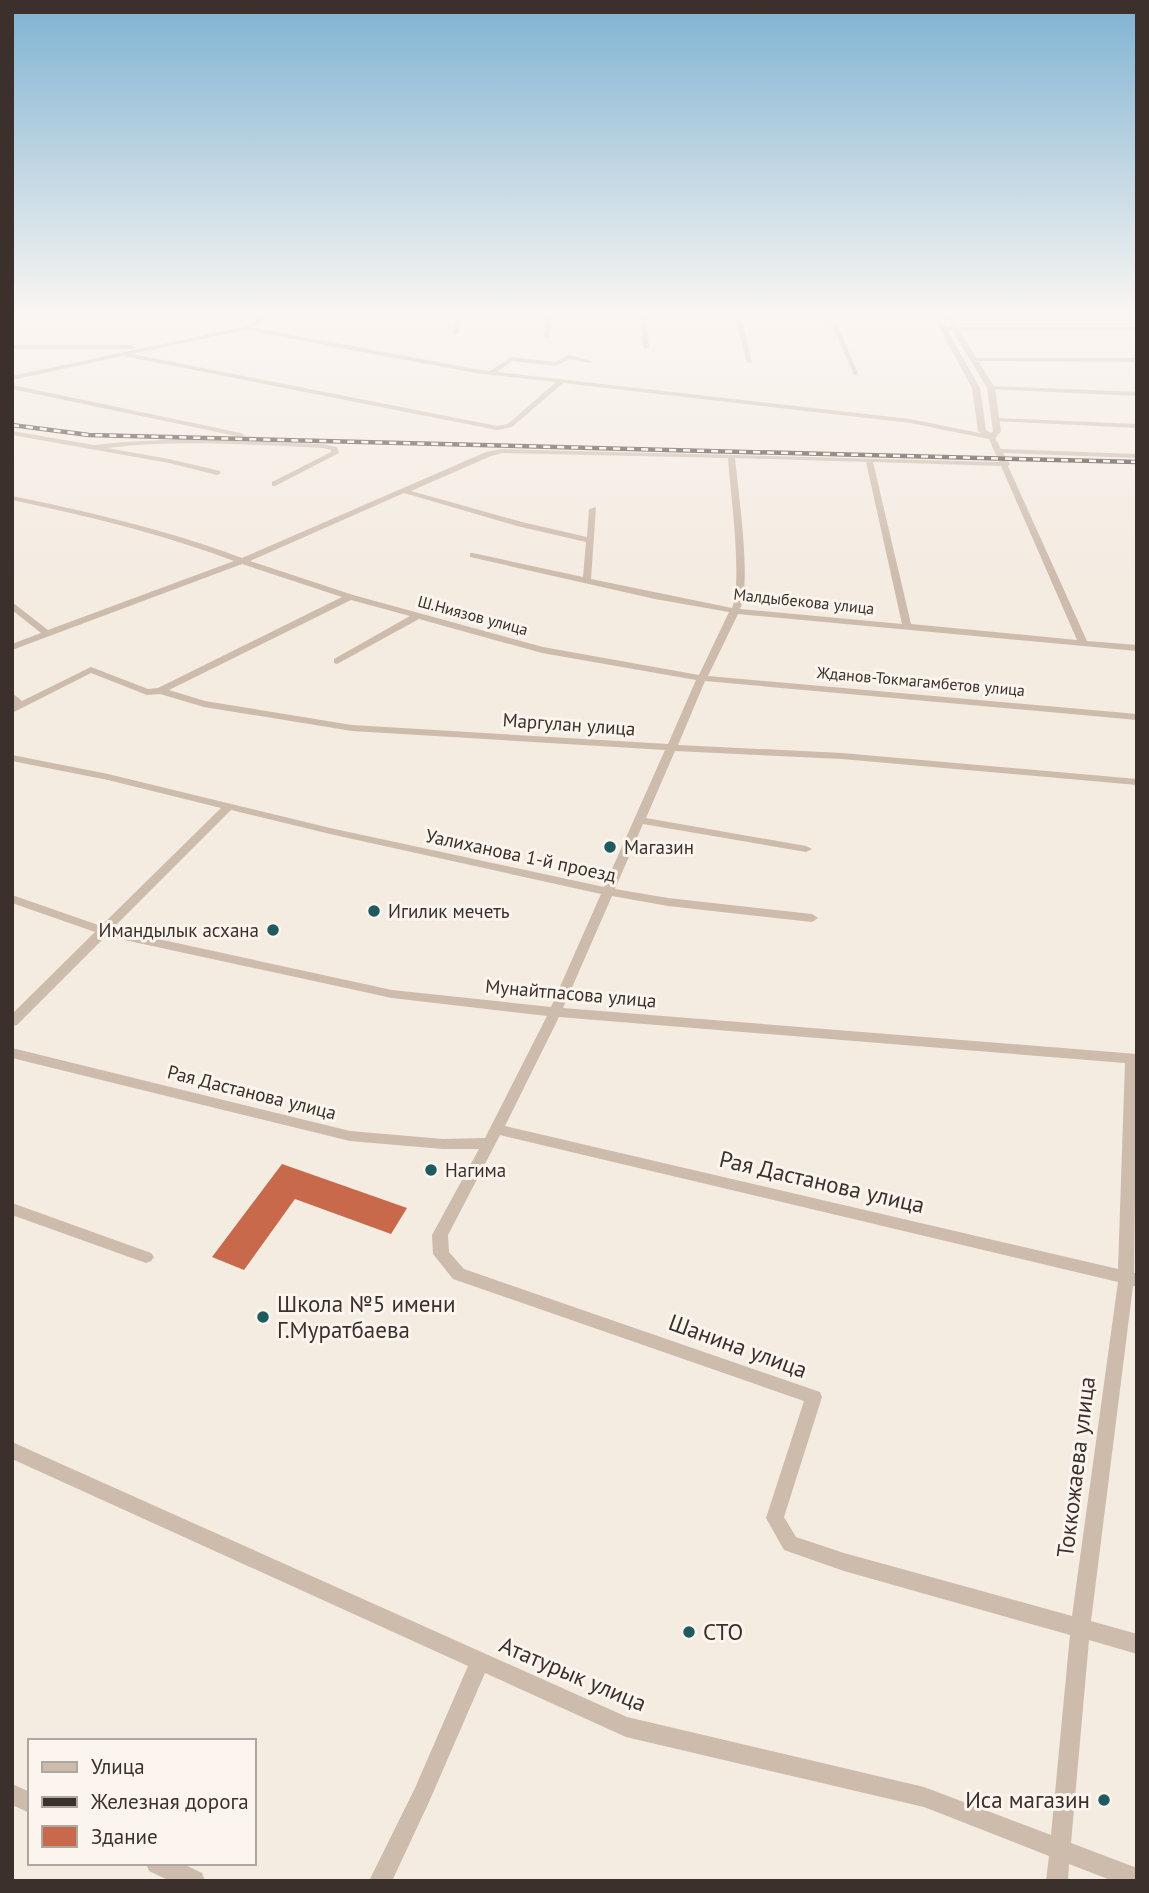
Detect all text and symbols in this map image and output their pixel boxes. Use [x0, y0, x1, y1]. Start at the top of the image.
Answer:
street label: Малдыбекова улица [733, 584, 875, 618]
street label: Ш.Ниязов улица [416, 591, 530, 639]
street label: Жданов-Токмагамбетов улица [815, 662, 1026, 700]
street label: Маргулан улица [502, 707, 636, 741]
street label: Уалиханова 1-й проезд [424, 823, 618, 887]
place label: Магазин [624, 835, 694, 859]
marker: Магазин [602, 839, 618, 855]
place label: Игилик мечеть [388, 899, 510, 923]
marker: Игилик мечеть [366, 903, 382, 919]
place label: Имандылык асхана [98, 918, 259, 942]
marker: Имандылык асхана [265, 922, 281, 938]
street label: Мунайтпасова улица [484, 974, 658, 1012]
street label: Рая Дастанова улица [165, 1059, 339, 1125]
street label: Рая Дастанова улица [717, 1144, 927, 1219]
place label: Нагима [445, 1158, 506, 1182]
marker: Нагима [423, 1162, 439, 1178]
place label: Школа №5 имени Г.Муратбаева [277, 1289, 455, 1344]
street label: Шанина улица [665, 1307, 811, 1384]
marker: Школа №5 имени Г.Муратбаева [255, 1309, 271, 1325]
street label: Токкожаева улица [1050, 1375, 1101, 1559]
place label: СТО [703, 1617, 743, 1646]
marker: СТО [681, 1624, 697, 1640]
street label: Ататурык улица [495, 1630, 651, 1717]
legend [28, 1739, 256, 1865]
text: Улица [91, 1753, 145, 1780]
place label: Иса магазин [965, 1785, 1090, 1814]
text: Железная дорога [90, 1788, 249, 1815]
marker: Иса магазин [1096, 1792, 1112, 1808]
text: Здание [91, 1823, 158, 1850]

